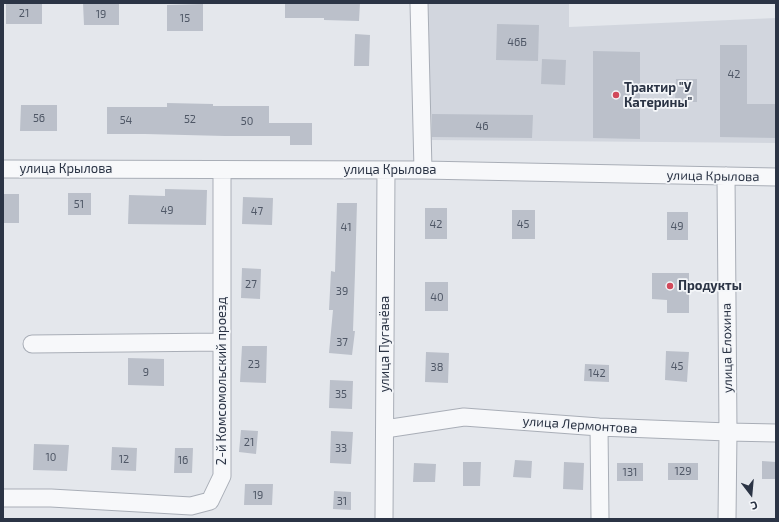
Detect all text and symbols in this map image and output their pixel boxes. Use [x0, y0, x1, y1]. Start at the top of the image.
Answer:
house number: 21 [19, 6, 29, 20]
house number: 19 [96, 7, 106, 21]
house number: 15 [180, 11, 190, 25]
house number: 46Б [507, 35, 527, 49]
house number: 42 [728, 67, 740, 81]
place label: Трактир "У Катерины" [624, 80, 692, 111]
marker: Трактир "У Катерины" [611, 90, 621, 100]
house number: 56 [33, 111, 45, 125]
house number: 52 [184, 112, 196, 126]
house number: 54 [120, 113, 132, 127]
house number: 50 [241, 114, 253, 128]
house number: 46 [475, 119, 489, 133]
street label: улица Крылова [19, 161, 113, 177]
street label: улица Крылова [343, 162, 437, 178]
street label: улица Крылова [666, 167, 760, 185]
house number: 51 [74, 197, 84, 211]
house number: 49 [160, 203, 174, 217]
house number: 47 [251, 204, 263, 218]
house number: 42 [430, 217, 442, 231]
house number: 45 [517, 217, 529, 231]
house number: 49 [670, 219, 684, 233]
house number: 41 [340, 220, 352, 234]
house number: 27 [245, 277, 257, 291]
place label: Продукты [678, 278, 742, 294]
marker: Продукты [665, 281, 675, 291]
house number: 39 [336, 284, 348, 298]
house number: 40 [430, 290, 444, 304]
street label: улица Пугачёва [377, 296, 393, 392]
street label: 2-й Комсомольский проезд [214, 297, 230, 465]
street label: улица Елохина [718, 303, 736, 393]
house number: 37 [336, 335, 348, 349]
house number: 23 [248, 357, 260, 371]
house number: 45 [671, 359, 683, 373]
house number: 38 [431, 360, 443, 374]
house number: 9 [143, 365, 149, 379]
house number: 142 [588, 366, 606, 380]
house number: 35 [335, 387, 347, 401]
street label: улица Лермонтова [522, 413, 638, 437]
house number: 21 [244, 435, 254, 449]
house number: 33 [335, 441, 347, 455]
house number: 10 [45, 450, 57, 464]
house number: 12 [119, 452, 129, 466]
house number: 16 [178, 453, 188, 467]
house number: 129 [675, 464, 691, 478]
house number: 131 [623, 465, 637, 479]
north arrow [731, 474, 771, 514]
house number: 19 [253, 488, 263, 502]
house number: 31 [337, 494, 347, 508]
text: С [750, 499, 759, 513]

